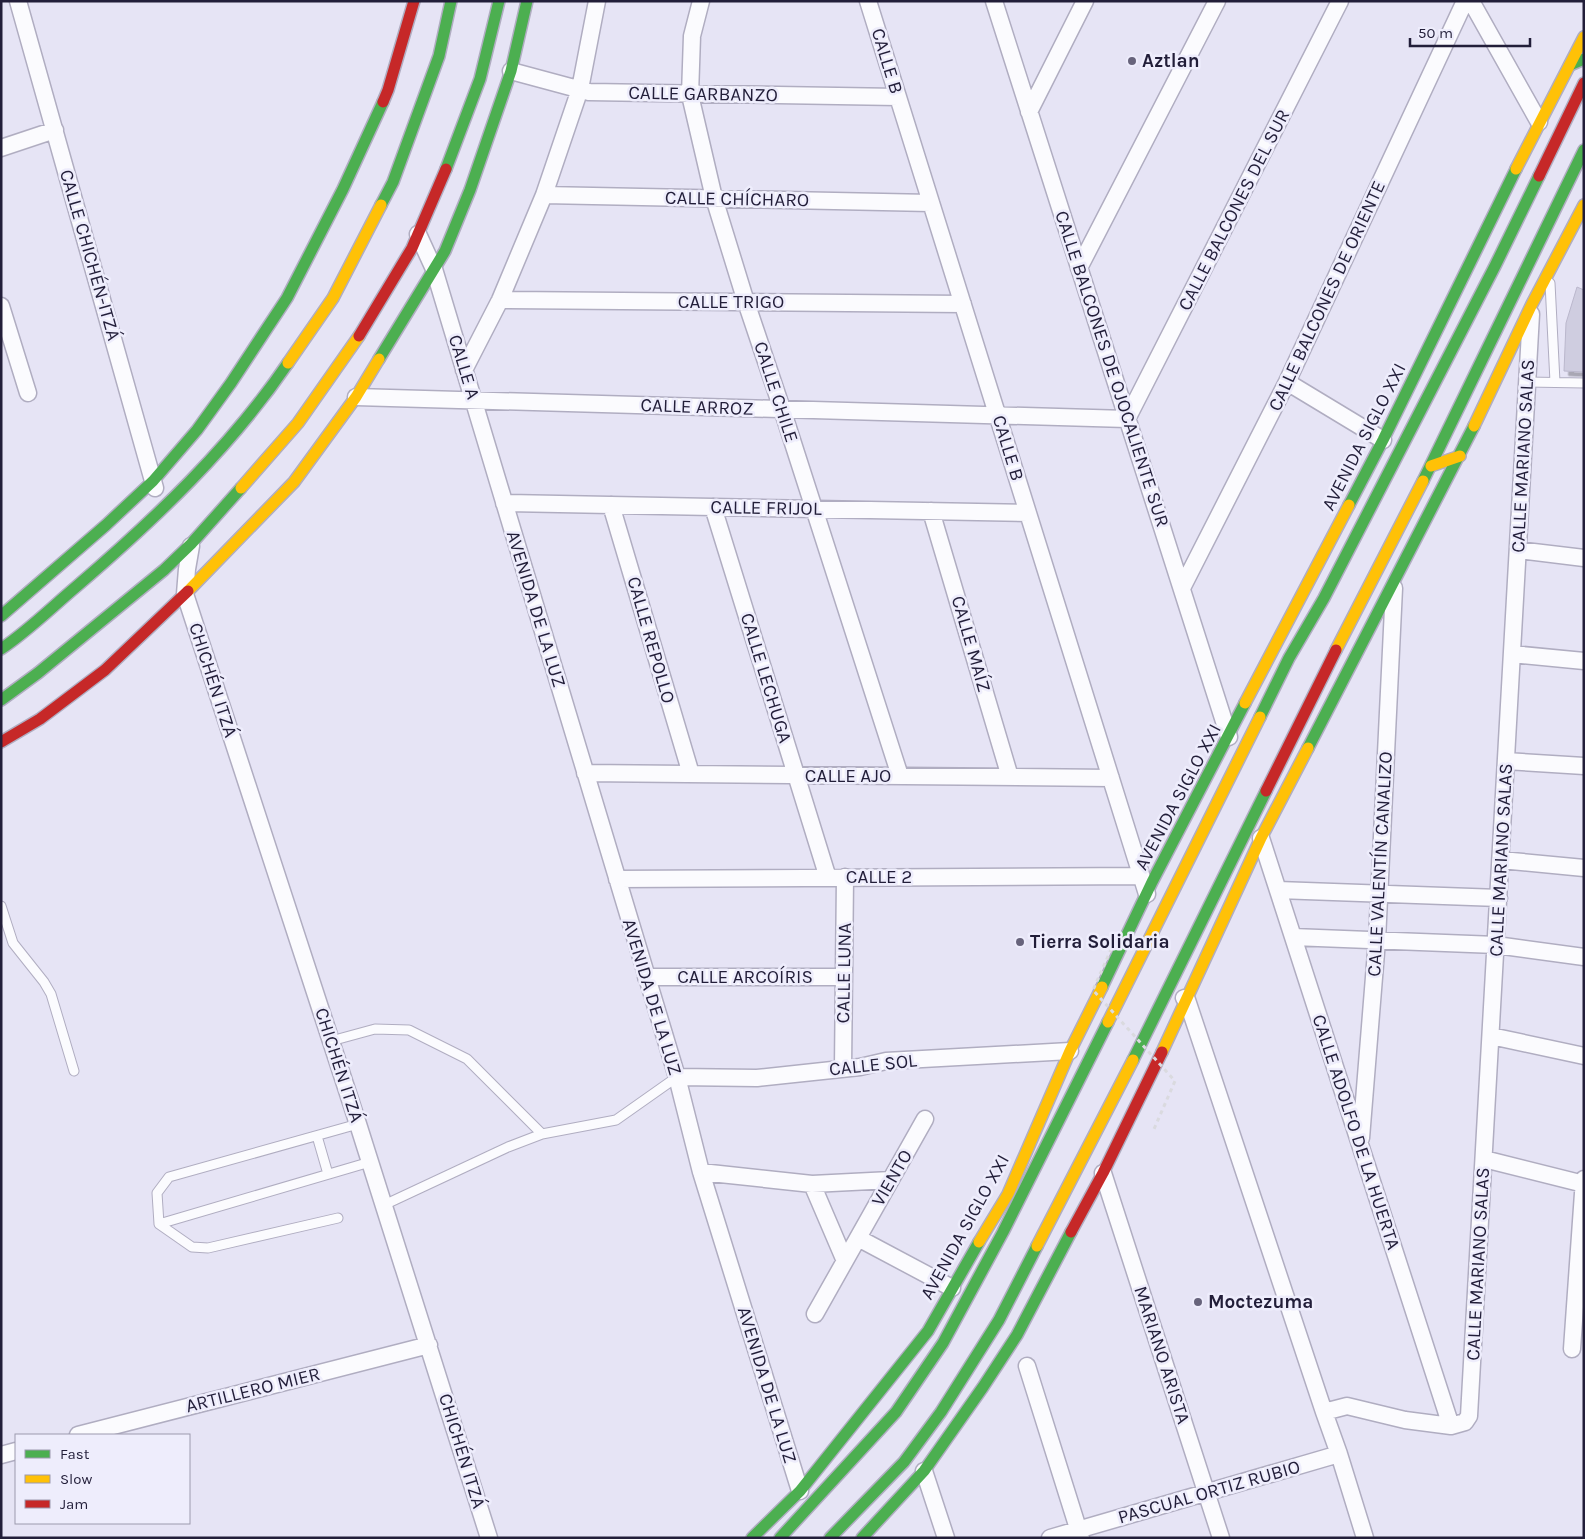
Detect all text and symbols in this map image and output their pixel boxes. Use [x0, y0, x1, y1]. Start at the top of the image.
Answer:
scale bar [1410, 15, 1530, 47]
text: 50 m [1418, 24, 1453, 42]
street label: CALLE B [867, 26, 907, 96]
place label: Aztlan [1142, 50, 1200, 72]
marker: Aztlan [1126, 55, 1138, 67]
street label: CALLE GARBANZO [628, 82, 778, 106]
street label: CALLE BALCONES DEL SUR [1174, 106, 1294, 314]
street label: CALLE CHICHÉN-ITZÁ [55, 167, 126, 343]
street label: CALLE BALCONES DE ORIENTE [1264, 177, 1390, 415]
street label: CALLE CHÍCHARO [665, 186, 809, 211]
street label: CALLE BALCONES DE OJOCALIENTE SUR [1050, 208, 1174, 530]
street label: CALLE TRIGO [678, 291, 784, 313]
street label: CALLE A [444, 332, 484, 402]
street label: CALLE CHILE [749, 339, 803, 445]
street label: CALLE MARIANO SALAS [1507, 359, 1539, 553]
street label: AVENIDA SIGLO XXI [1317, 360, 1411, 514]
street label: CALLE ARROZ [640, 394, 754, 420]
street label: CALLE B [988, 413, 1028, 483]
street label: CALLE FRIJOL [710, 496, 822, 520]
street label: AVENIDA DE LA LUZ [502, 528, 570, 690]
street label: CALLE REPOLLO [622, 574, 680, 706]
street label: CALLE MAÍZ [947, 593, 996, 695]
street label: CALLE LECHUGA [736, 610, 796, 746]
street label: CHICHÉN ITZÁ [184, 620, 243, 740]
street label: AVENIDA SIGLO XXI [1130, 720, 1226, 874]
street label: CALLE VALENTÍN CANALIZO [1362, 751, 1397, 977]
street label: CALLE MARIANO SALAS [1485, 763, 1517, 957]
street label: CALLE AJO [805, 765, 891, 787]
street label: CALLE 2 [846, 866, 912, 888]
street label: AVENIDA DE LA LUZ [618, 916, 686, 1078]
street label: CALLE LUNA [832, 922, 856, 1024]
place label: Tierra Solidaria [1030, 931, 1170, 953]
marker: Tierra Solidaria [1014, 936, 1026, 948]
street label: CALLE ARCOÍRIS [677, 965, 813, 988]
street label: CHICHÉN ITZÁ [310, 1005, 369, 1125]
street label: CALLE ADOLFO DE LA HUERTA [1308, 1012, 1404, 1252]
street label: CALLE SOL [828, 1049, 918, 1081]
street label: VIENTO [867, 1146, 917, 1210]
street label: AVENIDA SIGLO XXI [916, 1151, 1014, 1303]
street label: CALLE MARIANO SALAS [1462, 1167, 1494, 1361]
street label: MARIANO ARISTA [1129, 1283, 1195, 1427]
place label: Moctezuma [1208, 1291, 1313, 1313]
marker: Moctezuma [1192, 1296, 1204, 1308]
street label: AVENIDA DE LA LUZ [733, 1304, 801, 1466]
street label: ARTILLERO MIER [183, 1363, 323, 1417]
street label: CHICHÉN ITZÁ [434, 1391, 491, 1511]
legend [15, 1434, 190, 1524]
text: Fast [60, 1445, 90, 1463]
street label: PASCUAL ORTIZ RUBIO [1115, 1455, 1303, 1529]
text: Slow [60, 1470, 92, 1488]
text: Jam [60, 1495, 88, 1513]

